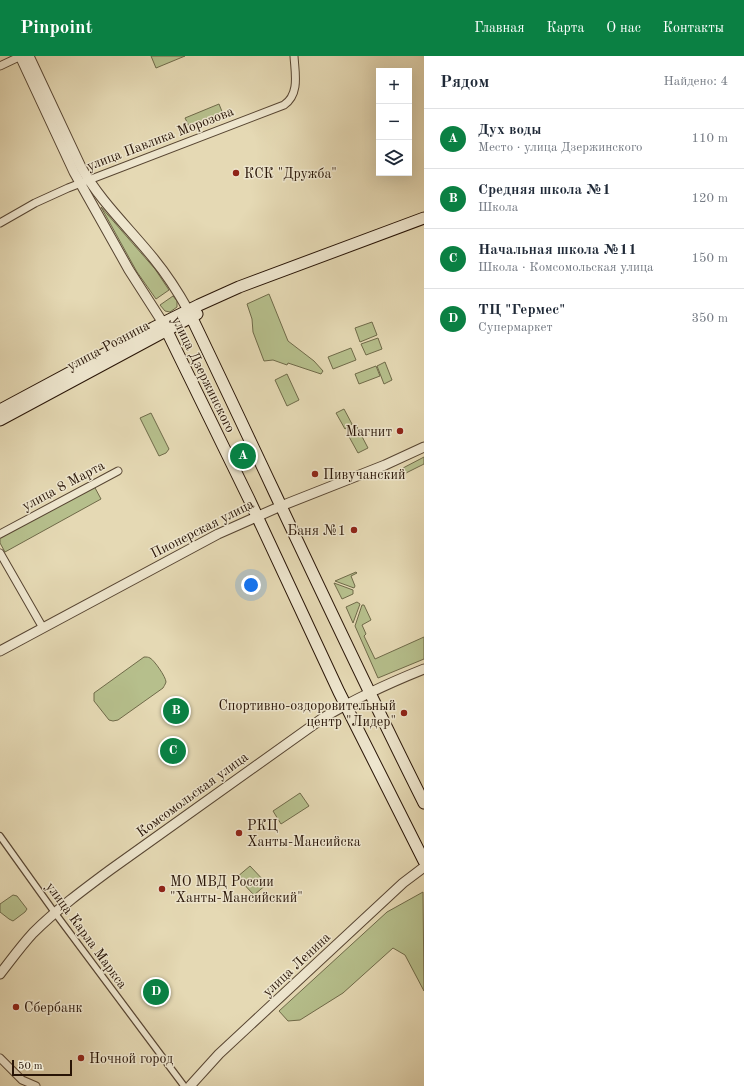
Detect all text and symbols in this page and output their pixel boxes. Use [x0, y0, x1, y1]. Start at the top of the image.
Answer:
text: Pinpoint [20, 19, 93, 38]
text: Главная [474, 21, 524, 35]
text: Карта [546, 21, 584, 35]
text: О нас [606, 21, 641, 35]
text: Контакты [663, 21, 724, 35]
map controls [376, 68, 412, 176]
button: + [376, 68, 412, 104]
text: Рядом [440, 74, 489, 91]
text: Найдено: 4 [664, 75, 728, 88]
street label: улица Павлика Морозова [85, 104, 236, 173]
button: − [376, 104, 412, 140]
text: Дух воды [478, 123, 541, 138]
text: A [448, 132, 458, 145]
text: 110 m [691, 132, 728, 145]
button: layers [376, 140, 412, 176]
text: Место · улица Дзержинского [478, 141, 642, 154]
place label: КСК "Дружба" [244, 167, 337, 181]
marker: КСК "Дружба" [231, 168, 241, 178]
text: Средняя школа №1 [478, 183, 611, 198]
text: B [448, 192, 458, 205]
text: 120 m [691, 192, 728, 205]
text: Школа [478, 201, 518, 214]
text: Начальная школа №11 [478, 243, 637, 258]
text: C [449, 252, 457, 265]
text: 150 m [691, 252, 728, 265]
text: Школа · Комсомольская улица [478, 261, 654, 274]
text: ТЦ "Гермес" [478, 303, 565, 318]
text: D [448, 312, 458, 325]
text: 350 m [691, 312, 728, 325]
street label: улица Дзержинского [169, 314, 237, 435]
street label: улица Рознина [65, 318, 152, 373]
text: Супермаркет [478, 321, 553, 334]
place label: Магнит [345, 425, 392, 439]
marker: Магнит [395, 426, 405, 436]
pin: A [230, 441, 256, 471]
street label: улица 8 Марта [20, 458, 107, 513]
place label: Пивучанский [323, 468, 406, 482]
marker: Пивучанский [310, 469, 320, 479]
street label: Пионерская улица [149, 497, 256, 561]
place label: Баня №1 [287, 524, 346, 538]
marker: Баня №1 [349, 525, 359, 535]
your location [241, 575, 261, 595]
pin: B [163, 696, 189, 726]
place label: Спортивно-оздоровительный центр "Лидер" [218, 699, 396, 729]
marker: Спортивно-оздоровительный центр "Лидер" [399, 708, 409, 718]
pin: C [160, 736, 186, 766]
street label: Комсомольская улица [134, 750, 251, 840]
place label: РКЦ Ханты-Мансийска [247, 819, 361, 849]
marker: РКЦ Ханты-Мансийска [234, 828, 244, 838]
place label: МО МВД России "Ханты-Мансийский" [170, 875, 303, 905]
street label: улица Карла Маркса [43, 880, 129, 992]
marker: МО МВД России "Ханты-Мансийский" [157, 884, 167, 894]
street label: улица Ленина [260, 930, 333, 999]
pin: D [143, 977, 169, 1007]
place label: Сбербанк [24, 1001, 83, 1015]
marker: Сбербанк [11, 1002, 21, 1012]
place label: Ночной город [89, 1052, 173, 1066]
marker: Ночной город [76, 1053, 86, 1063]
scale bar [12, 1058, 72, 1077]
text: 50 m [18, 1061, 43, 1072]

